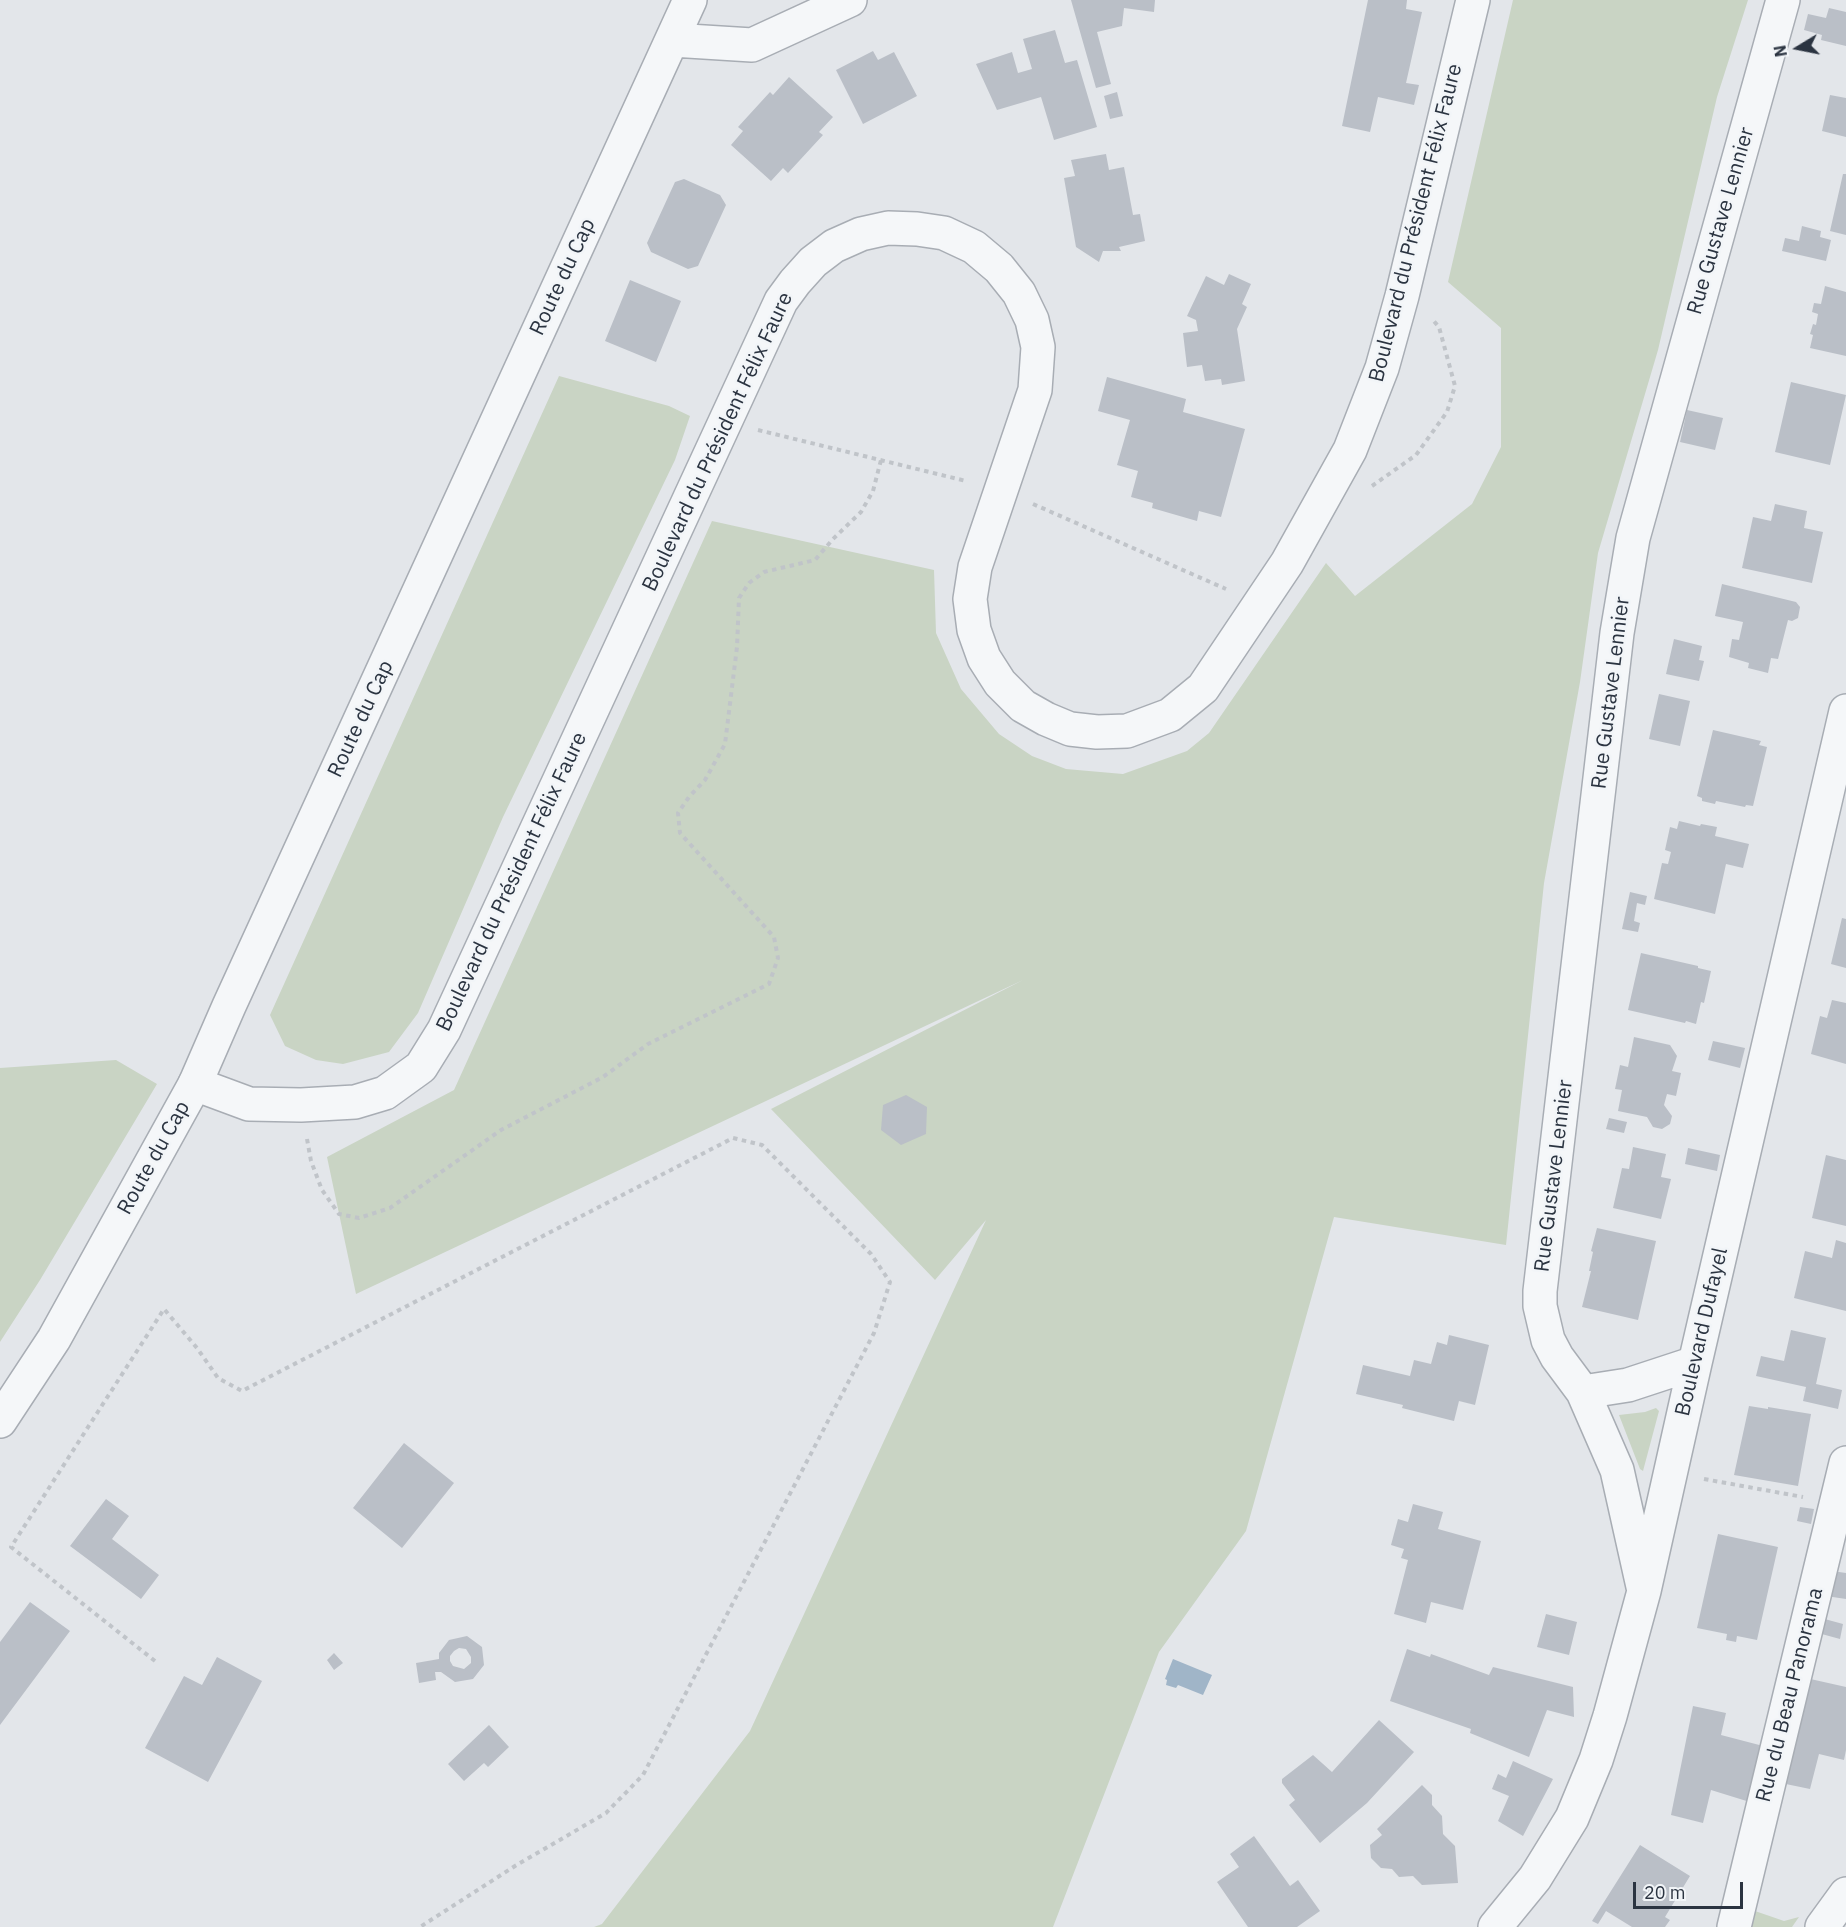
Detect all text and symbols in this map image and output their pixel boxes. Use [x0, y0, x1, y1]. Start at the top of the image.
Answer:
north arrow [1768, 18, 1828, 78]
text: N [1769, 44, 1791, 59]
street label: Boulevard du Président Félix Faure [1364, 61, 1468, 385]
street label: Rue Gustave Lennier [1682, 124, 1760, 318]
street label: Route du Cap [525, 215, 601, 339]
street label: Boulevard du Président Félix Faure [637, 288, 799, 596]
street label: Rue Gustave Lennier [1587, 595, 1635, 791]
street label: Route du Cap [323, 657, 399, 781]
street label: Boulevard du Président Félix Faure [431, 728, 593, 1036]
street label: Rue Gustave Lennier [1530, 1078, 1578, 1274]
street label: Route du Cap [112, 1097, 196, 1219]
street label: Boulevard Dufayel [1670, 1245, 1734, 1419]
street label: Rue du Beau Panorama [1751, 1585, 1829, 1805]
scale bar [1636, 1870, 1746, 1908]
text: 20 m [1644, 1881, 1686, 1904]

